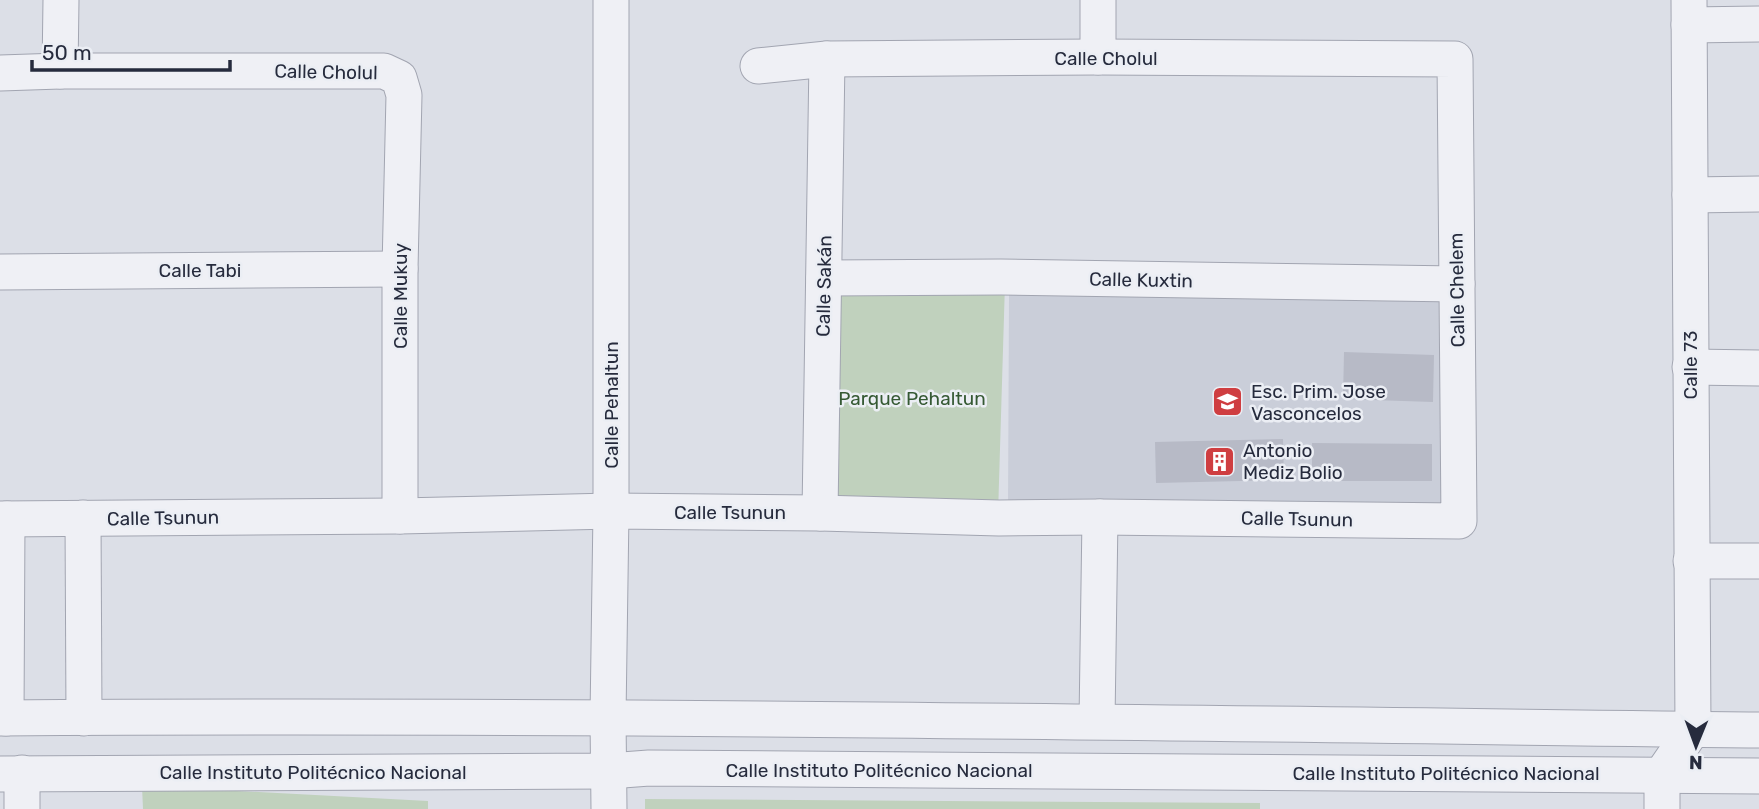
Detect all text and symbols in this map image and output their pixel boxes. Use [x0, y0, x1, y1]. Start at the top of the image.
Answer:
scale bar [32, 28, 229, 72]
text: 50 m [42, 40, 92, 65]
street label: Calle Cholul [1054, 47, 1158, 70]
street label: Calle Cholul [274, 60, 378, 84]
street label: Calle Chelem [1445, 232, 1469, 348]
street label: Calle Sakán [812, 235, 836, 337]
street label: Calle Mukuy [389, 243, 412, 349]
street label: Calle Tabi [159, 259, 241, 282]
street label: Calle Kuxtin [1089, 268, 1193, 292]
street label: Calle 73 [1679, 331, 1702, 399]
street label: Calle Pehaltun [600, 341, 623, 469]
place label: Esc. Prim. Jose Vasconcelos [1251, 380, 1386, 425]
school or university icon: Esc. Prim. Jose Vasconcelos [1211, 385, 1245, 419]
park label: Parque Pehaltun [838, 387, 986, 410]
place label: Antonio Mediz Bolio [1243, 439, 1343, 484]
building icon: Antonio Mediz Bolio [1203, 444, 1237, 478]
street label: Calle Tsunun [674, 501, 786, 524]
street label: Calle Tsunun [107, 506, 219, 530]
street label: Calle Tsunun [1241, 507, 1353, 531]
north arrow [1661, 711, 1731, 781]
text: N [1689, 751, 1703, 774]
street label: Calle Instituto Politécnico Nacional [725, 759, 1033, 782]
street label: Calle Instituto Politécnico Nacional [159, 761, 467, 784]
street label: Calle Instituto Politécnico Nacional [1292, 762, 1600, 785]

